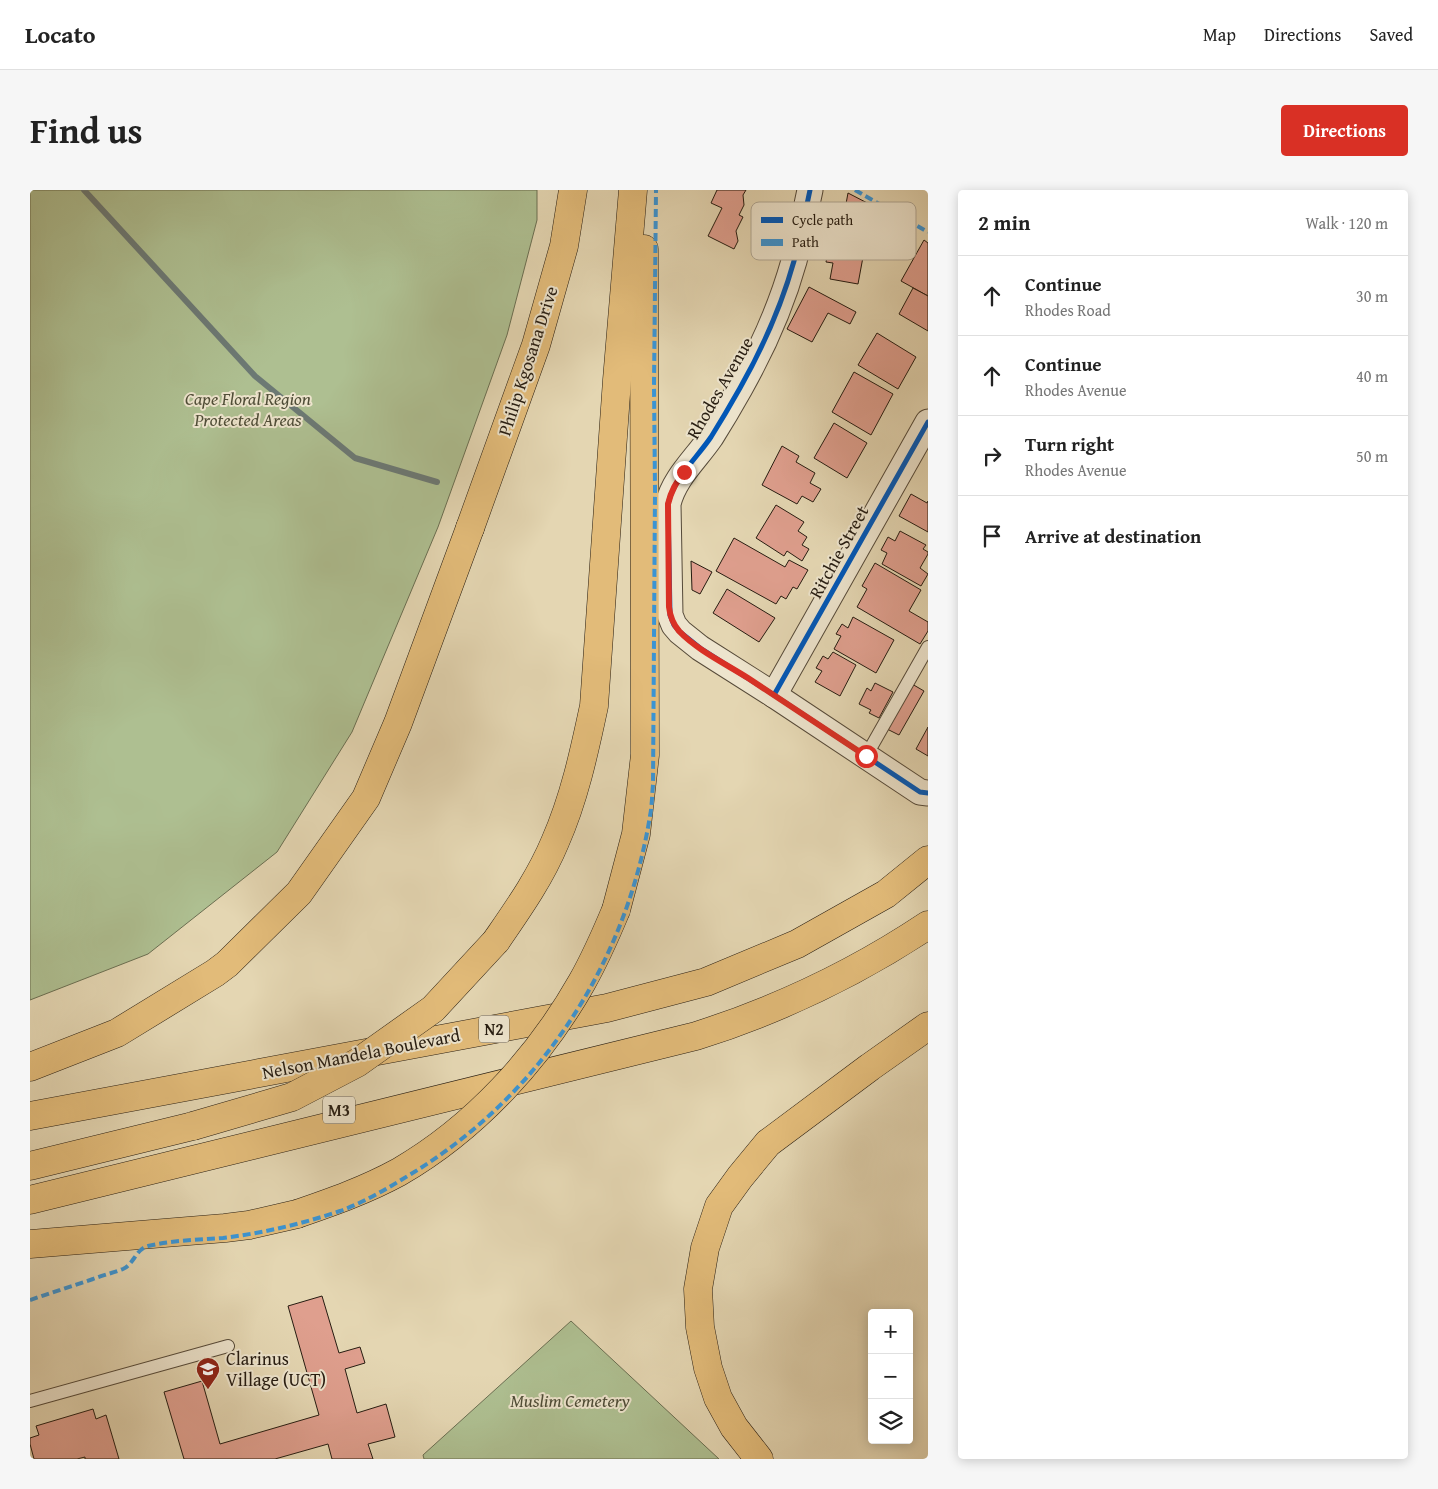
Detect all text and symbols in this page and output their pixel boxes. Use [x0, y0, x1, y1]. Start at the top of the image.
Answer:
text: Locato [25, 17, 96, 52]
text: Map [1203, 21, 1236, 48]
text: Directions [1264, 21, 1341, 48]
text: Saved [1369, 21, 1413, 48]
text: Find us [30, 105, 143, 156]
button: Directions [1281, 105, 1408, 156]
legend [751, 202, 916, 260]
text: 2 min [978, 207, 1030, 238]
text: Cycle path [792, 210, 853, 230]
text: Walk · 120 m [1305, 211, 1388, 235]
text: Path [792, 232, 819, 252]
text: Continue [1025, 270, 1102, 298]
street label: Philip Kgosana Drive [491, 282, 564, 439]
icon: ahead [978, 282, 1006, 310]
text: 30 m [1356, 284, 1388, 308]
text: Rhodes Road [1025, 298, 1111, 322]
street label: Rhodes Avenue [679, 332, 760, 444]
text: Continue [1025, 350, 1102, 378]
icon: ahead [978, 362, 1006, 390]
text: 40 m [1356, 364, 1388, 388]
text: Rhodes Avenue [1025, 378, 1126, 402]
park label: Cape Floral Region Protected Areas [185, 385, 311, 433]
text: Turn right [1025, 430, 1114, 458]
icon: right [978, 442, 1006, 470]
text: 50 m [1356, 444, 1388, 468]
text: Rhodes Avenue [1025, 458, 1126, 482]
route end [673, 461, 696, 484]
street label: Ritchie Street [802, 500, 876, 603]
icon: arrive [978, 522, 1006, 550]
text: Arrive at destination [1025, 522, 1201, 550]
route start [855, 745, 878, 768]
road number: N2 [479, 1016, 509, 1042]
street label: Nelson Mandela Boulevard [260, 1021, 463, 1086]
road number: M3 [323, 1096, 355, 1124]
map controls [868, 1309, 913, 1444]
button: + [868, 1309, 913, 1354]
place label: Clarinus Village (UCT) [226, 1345, 326, 1393]
button: − [868, 1354, 913, 1399]
school or university icon: Clarinus Village (UCT) [195, 1356, 221, 1390]
park label: Muslim Cemetery [510, 1387, 631, 1414]
button: layers [868, 1399, 913, 1444]

